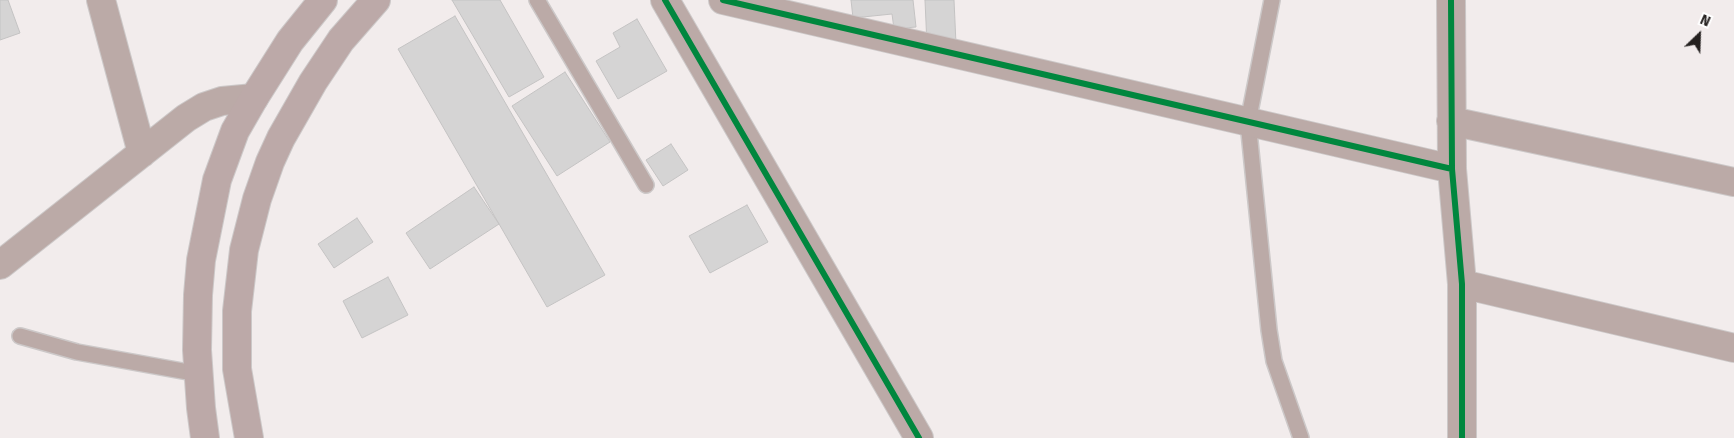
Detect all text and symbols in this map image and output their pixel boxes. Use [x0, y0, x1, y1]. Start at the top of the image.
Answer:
north arrow [1674, 10, 1724, 60]
text: N [1698, 11, 1713, 30]

